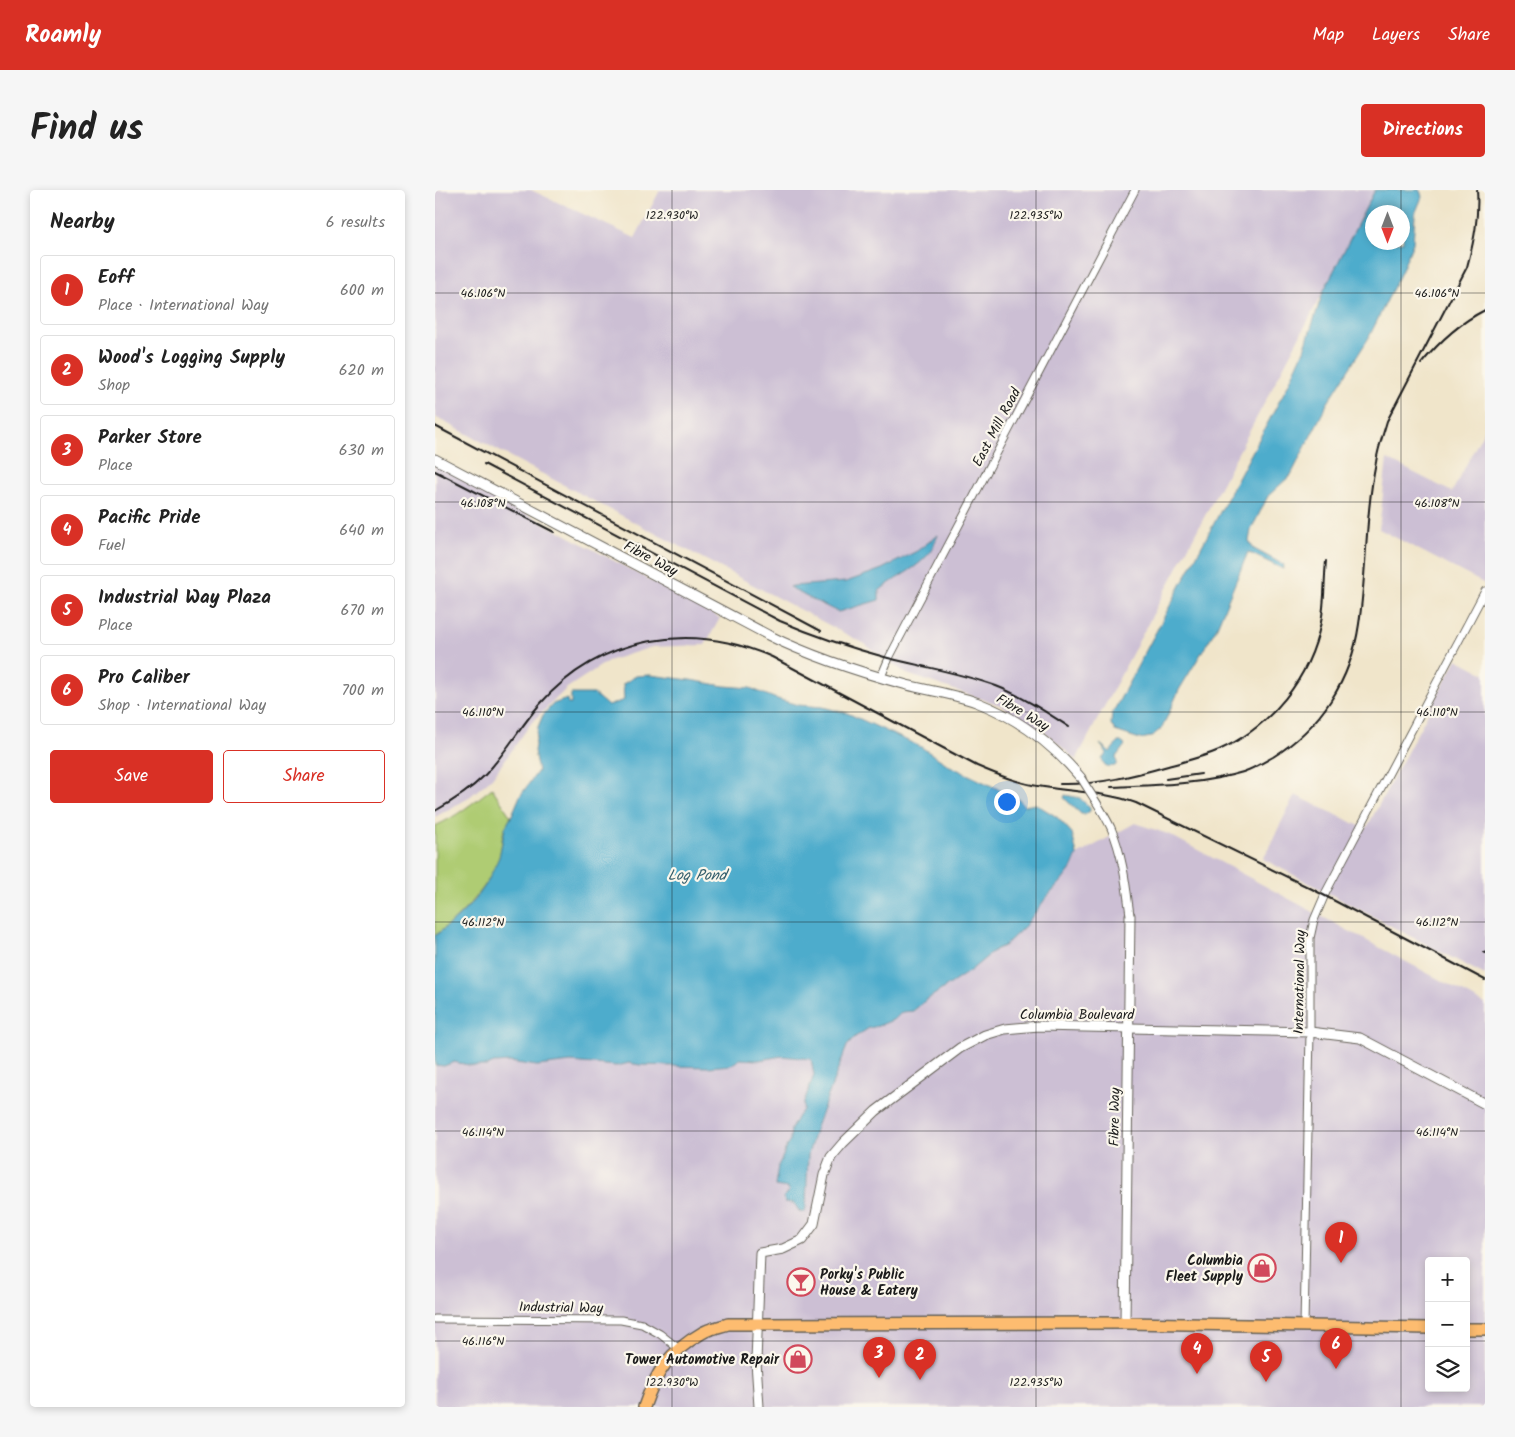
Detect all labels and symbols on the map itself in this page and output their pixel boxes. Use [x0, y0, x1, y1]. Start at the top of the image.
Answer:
north arrow [1365, 205, 1410, 250]
text: 122.930°W [646, 206, 698, 225]
text: 122.935°W [1009, 206, 1063, 225]
text: 46.106°N [461, 284, 505, 303]
text: 46.106°N [1415, 284, 1459, 303]
street label: East Mill Road [967, 383, 1027, 471]
text: 46.108°N [460, 494, 506, 513]
text: 46.108°N [1414, 494, 1460, 513]
street label: Fibre Way [619, 535, 682, 583]
street label: Fibre Way [992, 688, 1054, 738]
text: 46.110°N [462, 703, 504, 722]
text: 46.110°N [1416, 703, 1458, 722]
your location [994, 789, 1020, 815]
water label: Log Pond [668, 864, 730, 888]
text: 46.112°N [462, 913, 504, 932]
text: 46.112°N [1416, 913, 1458, 932]
street label: International Way [1288, 929, 1312, 1034]
street label: Columbia Boulevard [1020, 1004, 1135, 1026]
street label: Fibre Way [1103, 1087, 1127, 1147]
text: 46.114°N [462, 1123, 504, 1142]
text: 46.114°N [1416, 1123, 1458, 1142]
pin: 1 [1325, 1222, 1357, 1263]
place label: Columbia Fleet Supply [1166, 1250, 1244, 1288]
shop icon: Columbia Fleet Supply [1247, 1253, 1277, 1283]
place label: Porky's Public House & Eatery [820, 1264, 919, 1302]
bar icon: Porky's Public House & Eatery [786, 1267, 816, 1297]
street label: Industrial Way [519, 1296, 604, 1320]
pin: 6 [1320, 1328, 1352, 1369]
text: 46.116°N [462, 1332, 504, 1351]
pin: 4 [1181, 1333, 1213, 1374]
pin: 3 [863, 1337, 895, 1378]
pin: 2 [904, 1339, 936, 1380]
pin: 5 [1250, 1341, 1282, 1382]
shop icon: Tower Automotive Repair [783, 1344, 813, 1374]
place label: Tower Automotive Repair [625, 1349, 780, 1371]
text: 122.930°W [646, 1373, 698, 1392]
text: 122.935°W [1009, 1373, 1063, 1392]

